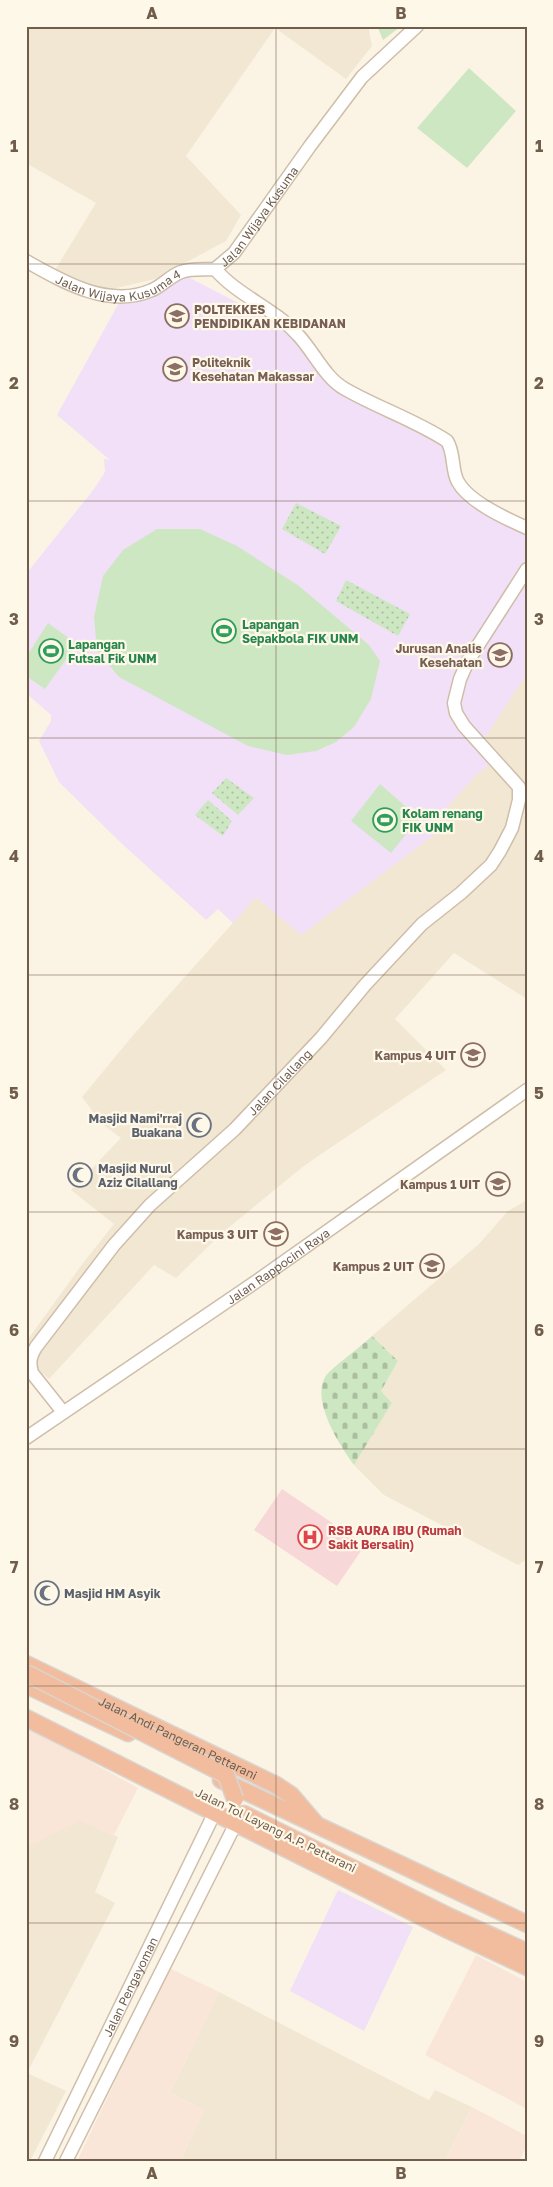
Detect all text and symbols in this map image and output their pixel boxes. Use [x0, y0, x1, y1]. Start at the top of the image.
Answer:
text: A [146, 3, 158, 23]
text: B [395, 3, 407, 23]
text: 1 [10, 136, 18, 156]
text: 1 [535, 136, 543, 156]
street label: Jalan Wijaya Kusuma [216, 163, 301, 269]
street label: Jalan Wijaya Kusuma 4 [53, 264, 185, 282]
text: Jalan Wijaya Kusuma 4 [53, 266, 183, 304]
place label: POLTEKKES PENDIDIKAN KEBIDANAN [194, 302, 346, 331]
school or university icon: POLTEKKES PENDIDIKAN KEBIDANAN [164, 303, 190, 329]
place label: Politeknik Kesehatan Makassar [192, 355, 314, 384]
school or university icon: Politeknik Kesehatan Makassar [162, 356, 188, 382]
text: 2 [9, 373, 19, 393]
text: 2 [534, 373, 544, 393]
text: 3 [9, 609, 19, 629]
text: 3 [534, 609, 544, 629]
place label: Lapangan Sepakbola FIK UNM [242, 617, 358, 646]
sports icon: Lapangan Sepakbola FIK UNM [211, 618, 237, 644]
place label: Lapangan Futsal Fik UNM [68, 637, 157, 666]
sports icon: Lapangan Futsal Fik UNM [38, 638, 64, 664]
place label: Jurusan Analis Kesehatan [395, 641, 482, 670]
school or university icon: Jurusan Analis Kesehatan [487, 642, 513, 668]
place label: Kolam renang FIK UNM [402, 806, 483, 835]
sports icon: Kolam renang FIK UNM [372, 807, 398, 833]
text: 4 [9, 846, 19, 866]
text: 4 [534, 846, 544, 866]
school or university icon: Kampus 4 UIT [460, 1042, 486, 1068]
street label: Jalan Cilallang [244, 1046, 314, 1118]
place label: Kampus 4 UIT [375, 1048, 456, 1063]
text: 5 [9, 1083, 19, 1103]
text: 5 [534, 1083, 544, 1103]
place label: Masjid Nami'rraj Buakana [89, 1111, 182, 1140]
mosque icon: Masjid Nami'rraj Buakana [186, 1112, 212, 1138]
place label: Masjid Nurul Aziz Cilallang [98, 1161, 178, 1190]
mosque icon: Masjid Nurul Aziz Cilallang [67, 1162, 93, 1188]
school or university icon: Kampus 1 UIT [485, 1171, 511, 1197]
place label: Kampus 1 UIT [400, 1177, 480, 1192]
school or university icon: Kampus 3 UIT [263, 1221, 289, 1247]
street label: Jalan Rappocini Raya [223, 1225, 332, 1307]
place label: Kampus 3 UIT [177, 1227, 258, 1242]
school or university icon: Kampus 2 UIT [419, 1253, 445, 1279]
place label: Kampus 2 UIT [333, 1259, 414, 1274]
text: 6 [9, 1320, 19, 1340]
text: 6 [534, 1320, 544, 1340]
place label: RSB AURA IBU (Rumah Sakit Bersalin) [328, 1523, 461, 1552]
hospital icon: RSB AURA IBU (Rumah Sakit Bersalin) [297, 1524, 323, 1550]
text: 7 [10, 1557, 19, 1577]
text: 7 [535, 1557, 544, 1577]
mosque icon: Masjid HM Asyik [34, 1580, 60, 1606]
place label: Masjid HM Asyik [64, 1586, 161, 1601]
street label: Jalan Andi Pangeran Pettarani [96, 1693, 260, 1782]
street label: Jalan Tol Layang A.P. Pettarani [193, 1785, 359, 1875]
text: 8 [9, 1794, 19, 1814]
text: 8 [534, 1794, 544, 1814]
street label: Jalan Pengayoman [99, 1934, 161, 2039]
text: 9 [9, 2031, 19, 2051]
text: 9 [534, 2031, 544, 2051]
text: A [146, 2163, 158, 2183]
text: B [395, 2163, 407, 2183]

